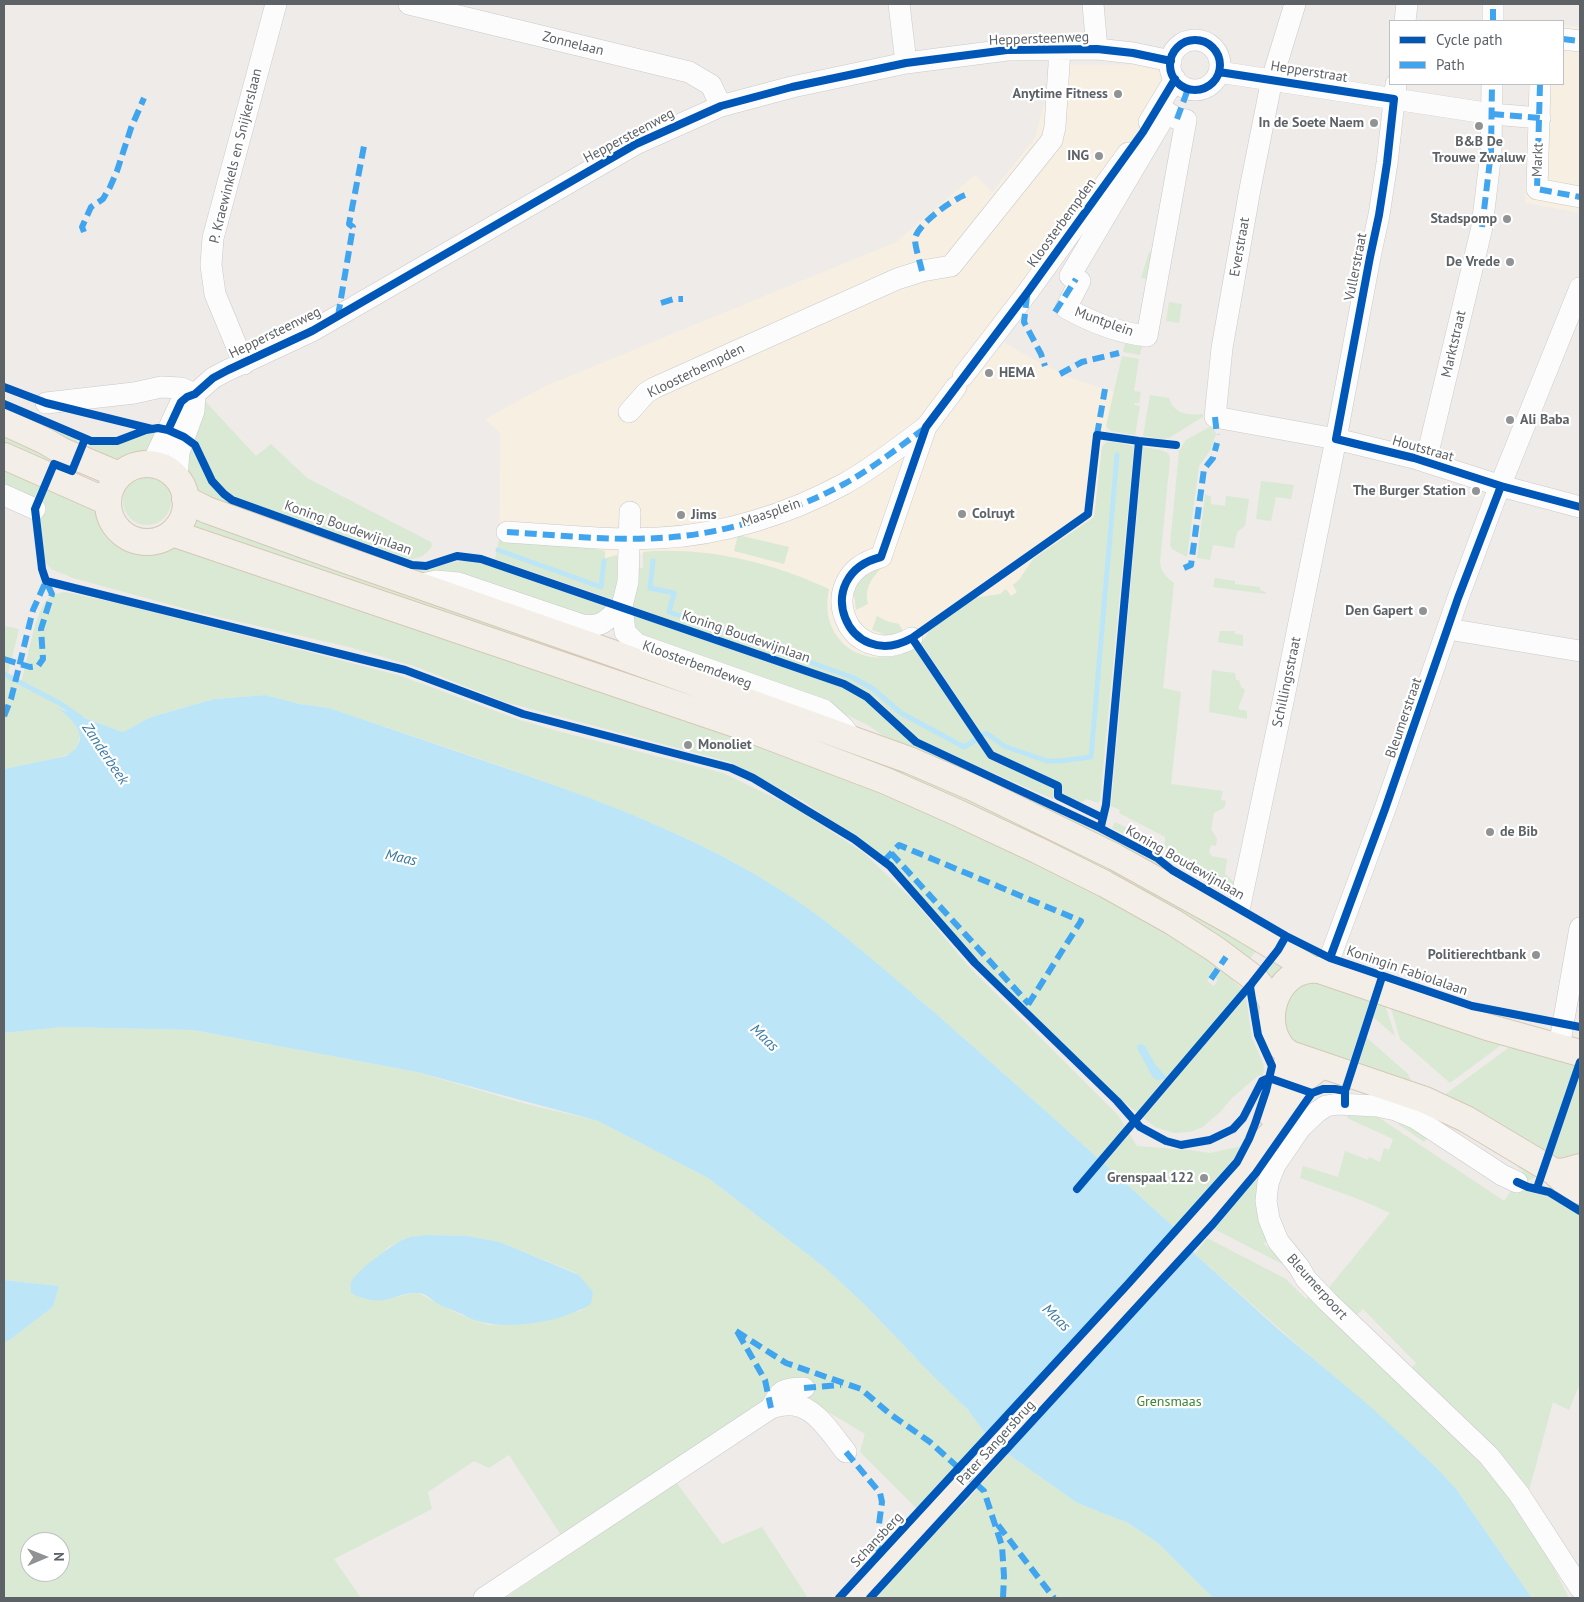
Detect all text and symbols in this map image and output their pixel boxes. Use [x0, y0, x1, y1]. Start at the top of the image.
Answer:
legend [1389, 20, 1564, 85]
street label: Zonnelaan [541, 28, 605, 60]
street label: Heppersteenweg [989, 29, 1089, 49]
text: Cycle path [1436, 30, 1502, 49]
text: Path [1436, 55, 1465, 74]
street label: Hepperstraat [1269, 58, 1349, 86]
street label: P. Kraewinkels en Snijkerslaan [206, 67, 266, 245]
place label: Anytime Fitness [1013, 86, 1108, 102]
marker: Anytime Fitness [1112, 88, 1124, 100]
street label: Heppersteenweg [581, 105, 677, 167]
place label: In de Soete Naem [1259, 115, 1364, 131]
marker: In de Soete Naem [1368, 117, 1380, 129]
marker: B&B De Trouwe Zwaluw [1473, 120, 1485, 132]
place label: B&B De Trouwe Zwaluw [1432, 134, 1526, 166]
street label: Markt [1529, 143, 1547, 177]
place label: ING [1067, 148, 1089, 164]
marker: ING [1093, 150, 1105, 162]
street label: Kloosterbempden [1024, 175, 1100, 271]
place label: Stadspomp [1430, 211, 1497, 227]
marker: Stadspomp [1501, 213, 1513, 225]
street label: Everstraat [1227, 216, 1253, 278]
street label: Vullerstraat [1341, 232, 1371, 302]
place label: De Vrede [1446, 254, 1500, 270]
marker: De Vrede [1504, 256, 1516, 268]
street label: Heppersteenweg [226, 303, 324, 363]
street label: Muntplein [1072, 304, 1136, 340]
street label: Marktstraat [1438, 309, 1470, 379]
street label: Kloosterbempden [645, 340, 747, 402]
place label: HEMA [999, 365, 1035, 381]
marker: HEMA [983, 367, 995, 379]
place label: Ali Baba [1520, 412, 1570, 428]
marker: Ali Baba [1504, 414, 1516, 426]
street label: Houtstraat [1390, 432, 1456, 466]
place label: The Burger Station [1353, 483, 1466, 499]
marker: The Burger Station [1470, 485, 1482, 497]
street label: Maasplein [739, 495, 803, 531]
street label: Koning Boudewijnlaan [282, 497, 414, 559]
place label: Colruyt [972, 506, 1015, 522]
place label: Jims [691, 507, 717, 523]
marker: Colruyt [956, 508, 968, 520]
marker: Jims [675, 509, 687, 521]
place label: Den Gapert [1345, 603, 1413, 619]
marker: Den Gapert [1417, 605, 1429, 617]
street label: Koning Boudewijnlaan [680, 607, 812, 667]
street label: Schillingsstraat [1269, 635, 1305, 729]
street label: Kloosterbemdeweg [640, 637, 754, 693]
street label: Bleumerstraat [1382, 675, 1426, 761]
water label: Zanderbeek [78, 720, 132, 788]
place label: Monoliet [698, 737, 752, 753]
marker: Monoliet [682, 739, 694, 751]
street label: Koning Boudewijnlaan [1123, 822, 1247, 904]
place label: de Bib [1500, 824, 1538, 840]
marker: de Bib [1484, 826, 1496, 838]
water label: Maas [384, 846, 418, 870]
street label: Koningin Fabiolalaan [1344, 942, 1470, 1000]
place label: Politierechtbank [1428, 947, 1526, 963]
marker: Politierechtbank [1530, 949, 1542, 961]
water label: Maas [746, 1020, 782, 1056]
place label: Grenspaal 122 [1107, 1170, 1194, 1186]
marker: Grenspaal 122 [1198, 1172, 1210, 1184]
street label: Bleumerpoort [1283, 1251, 1351, 1323]
water label: Maas [1038, 1300, 1074, 1336]
park label: Grensmaas [1136, 1394, 1202, 1410]
street label: Pater Sangersbrug [953, 1397, 1039, 1489]
street label: Schansberg [847, 1509, 907, 1571]
north arrow [20, 1532, 70, 1582]
text: N [50, 1552, 68, 1562]

